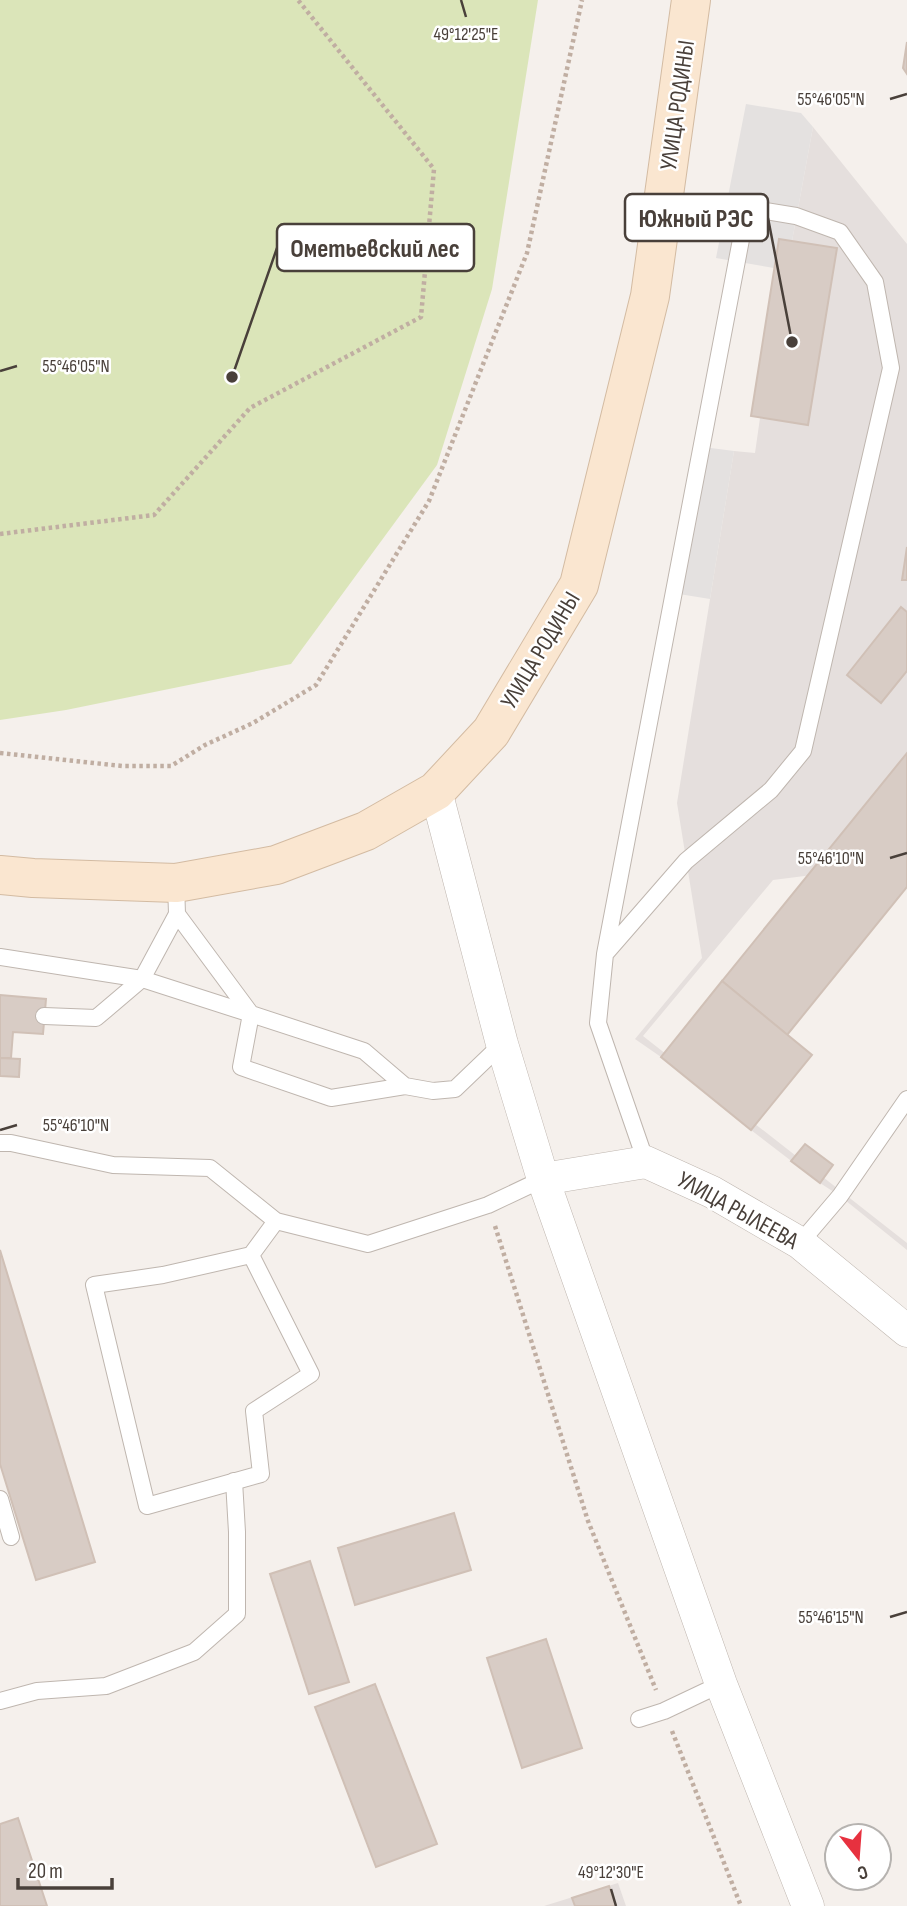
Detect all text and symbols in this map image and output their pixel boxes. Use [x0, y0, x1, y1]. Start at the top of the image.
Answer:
text: 49°12'25"E [434, 24, 498, 45]
street label: УЛИЦА РОДИНЫ [654, 38, 701, 172]
text: 55°46'05"N [797, 89, 865, 110]
callout: Южный РЭС [625, 194, 768, 241]
text: Южный РЭС [638, 204, 754, 235]
callout: Ометьевский лес [277, 224, 474, 271]
text: Ометьевский лес [290, 234, 460, 265]
text: 55°46'05"N [42, 356, 110, 377]
street label: УЛИЦА РОДИНЫ [494, 587, 587, 714]
text: 55°46'10"N [798, 848, 864, 869]
text: 55°46'10"N [43, 1115, 109, 1136]
street label: УЛИЦА РЫЛЕЕВА [672, 1165, 804, 1256]
text: 55°46'15"N [798, 1607, 864, 1628]
north arrow [823, 1822, 893, 1892]
scale bar [18, 1846, 112, 1890]
text: 20 m [28, 1859, 63, 1884]
text: С [854, 1859, 871, 1884]
text: 49°12'30"E [578, 1862, 644, 1883]

